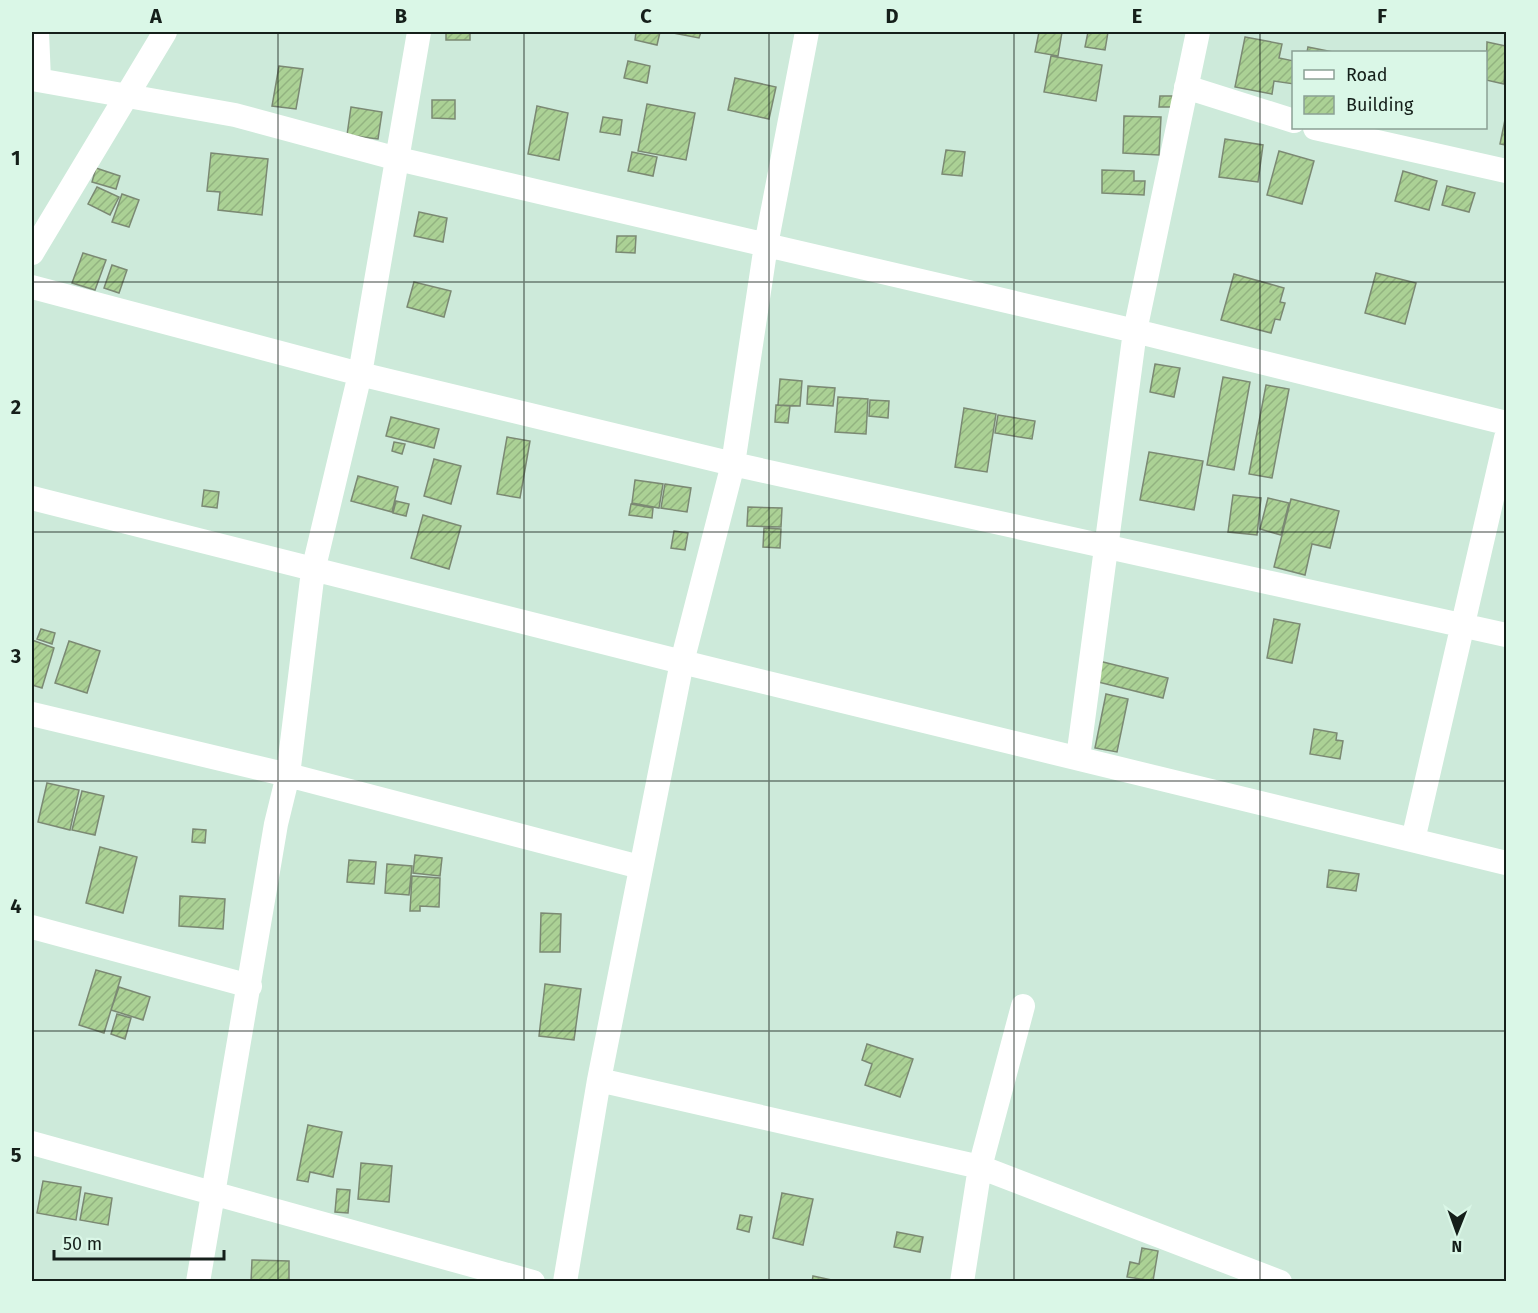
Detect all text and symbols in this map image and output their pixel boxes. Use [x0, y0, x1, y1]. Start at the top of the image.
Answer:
text: A [149, 4, 163, 28]
text: B [395, 4, 407, 28]
text: C [640, 4, 652, 28]
text: D [885, 4, 899, 28]
text: E [1132, 4, 1142, 28]
text: F [1377, 4, 1387, 28]
legend [1292, 51, 1487, 129]
text: Road [1346, 64, 1388, 86]
text: Building [1346, 94, 1414, 116]
text: 1 [11, 146, 21, 170]
text: 2 [11, 395, 21, 419]
text: 3 [10, 644, 21, 668]
text: 4 [10, 894, 22, 918]
text: 5 [11, 1143, 22, 1167]
north arrow [1427, 1202, 1487, 1262]
scale bar [54, 1223, 224, 1261]
text: 50 m [63, 1233, 102, 1255]
text: N [1451, 1237, 1462, 1256]

